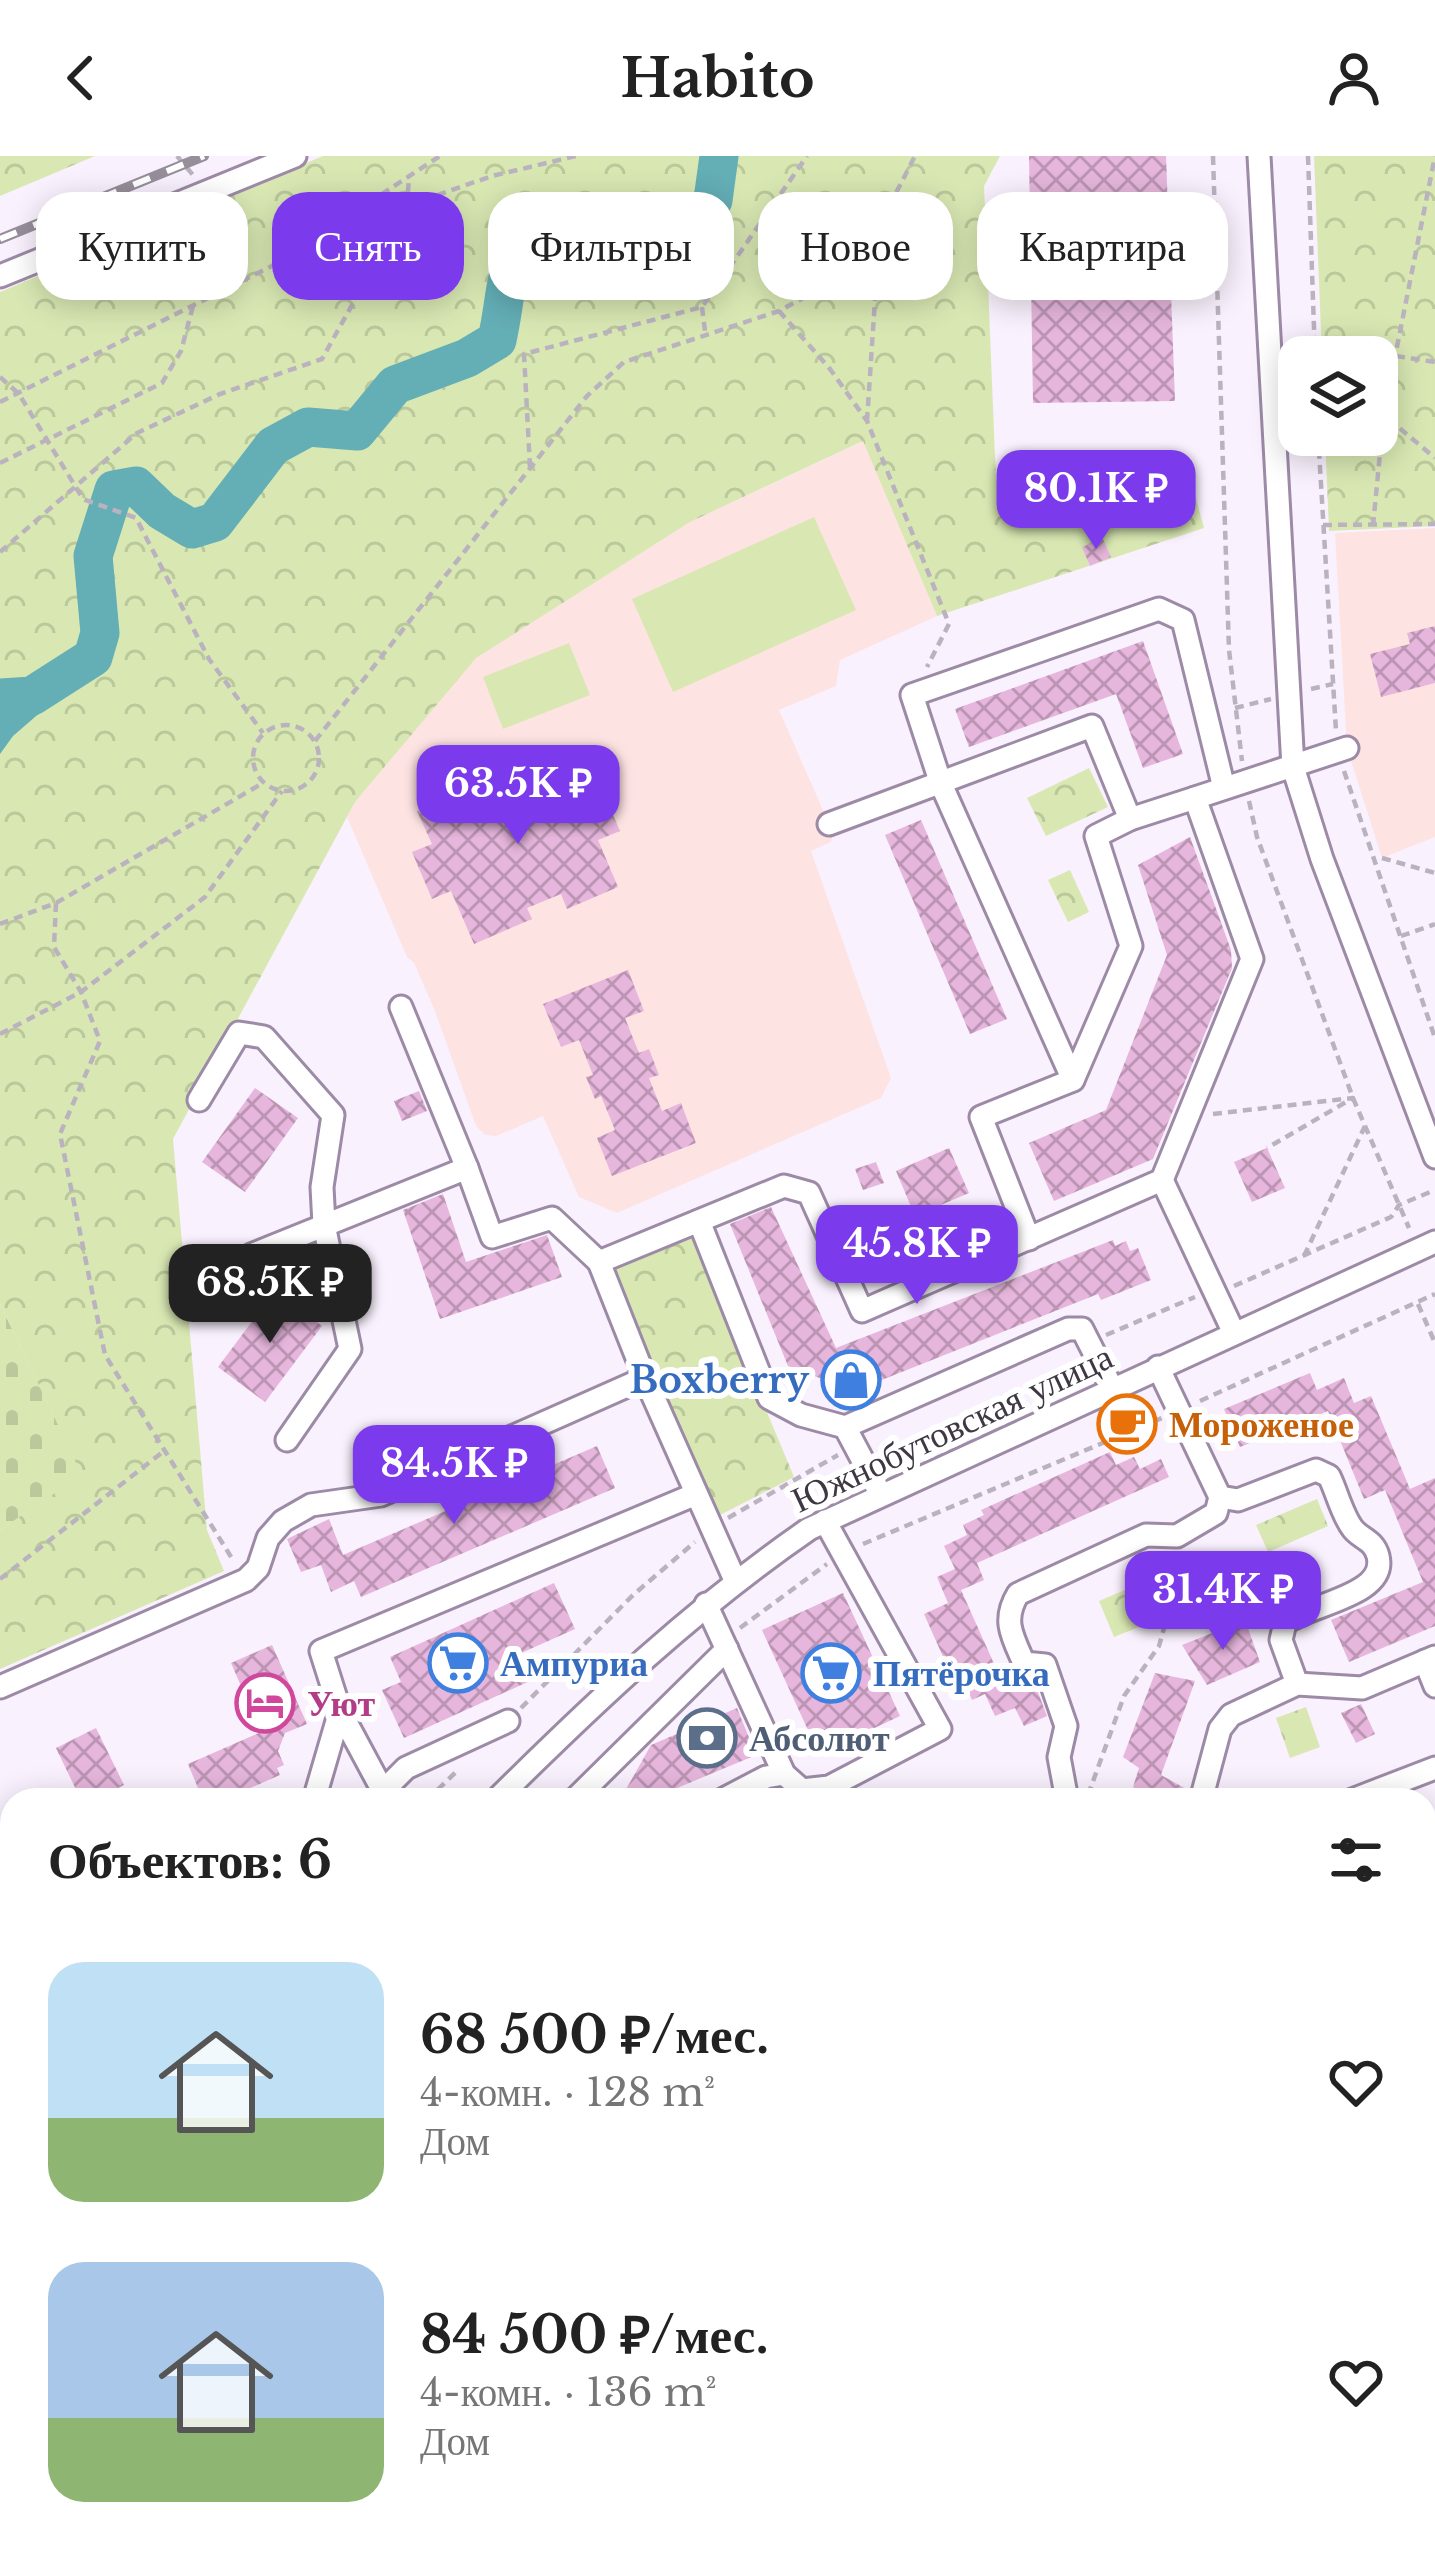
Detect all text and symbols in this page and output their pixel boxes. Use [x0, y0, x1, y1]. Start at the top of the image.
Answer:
icon: back [48, 45, 114, 111]
text: Habito [620, 45, 815, 112]
icon: person [1321, 45, 1387, 111]
chip: Купить [36, 192, 248, 300]
chip: Снять [272, 192, 464, 300]
chip: Фильтры [488, 192, 734, 300]
chip: Новое [758, 192, 953, 300]
chip: Квартира [977, 192, 1228, 300]
map controls [1278, 336, 1398, 456]
button: layers [1278, 336, 1398, 456]
pin: 80.1K ₽ [985, 450, 1207, 552]
text: 80.1K ₽ [1024, 464, 1168, 513]
pin: 63.5K ₽ [407, 745, 629, 847]
text: 63.5K ₽ [444, 759, 592, 808]
pin: 45.8K ₽ [806, 1205, 1028, 1307]
text: 45.8K ₽ [843, 1219, 991, 1268]
pin: 68.5K ₽ [159, 1244, 381, 1346]
text: 68.5K ₽ [196, 1258, 344, 1307]
street label: Южнобутовская улица [784, 1334, 1120, 1522]
shop icon: Boxberry [820, 1349, 882, 1411]
place label: Boxberry [630, 1358, 810, 1403]
cafe icon: Мороженое [1096, 1393, 1158, 1455]
place label: Мороженое [1169, 1402, 1354, 1447]
pin: 84.5K ₽ [343, 1425, 565, 1527]
text: 84.5K ₽ [380, 1439, 528, 1488]
pin: 31.4K ₽ [1112, 1551, 1334, 1653]
text: 31.4K ₽ [1152, 1565, 1294, 1614]
supermarket icon: Ампуриа [427, 1632, 489, 1694]
place label: Ампуриа [500, 1641, 648, 1686]
supermarket icon: Пятёрочка [800, 1642, 862, 1704]
place label: Пятёрочка [873, 1651, 1050, 1696]
hotel icon: Уют [234, 1672, 296, 1734]
place label: Уют [307, 1681, 376, 1726]
bank icon: Абсолют [676, 1707, 738, 1769]
place label: Абсолют [749, 1716, 890, 1761]
icon: filters [1323, 1827, 1389, 1893]
text: Объектов: 6 [48, 1829, 332, 1892]
text: 68 500 ₽/мес. [420, 2004, 769, 2067]
icon: home [144, 2010, 288, 2154]
icon: heart [1323, 2049, 1389, 2115]
text: 4-комн. · 128 m² [420, 2068, 715, 2117]
text: Дом [420, 2117, 490, 2166]
text: 84 500 ₽/мес. [420, 2304, 769, 2367]
icon: home [144, 2310, 288, 2454]
icon: heart [1323, 2349, 1389, 2415]
text: 4-комн. · 136 m² [420, 2368, 717, 2417]
text: Дом [420, 2417, 490, 2466]

